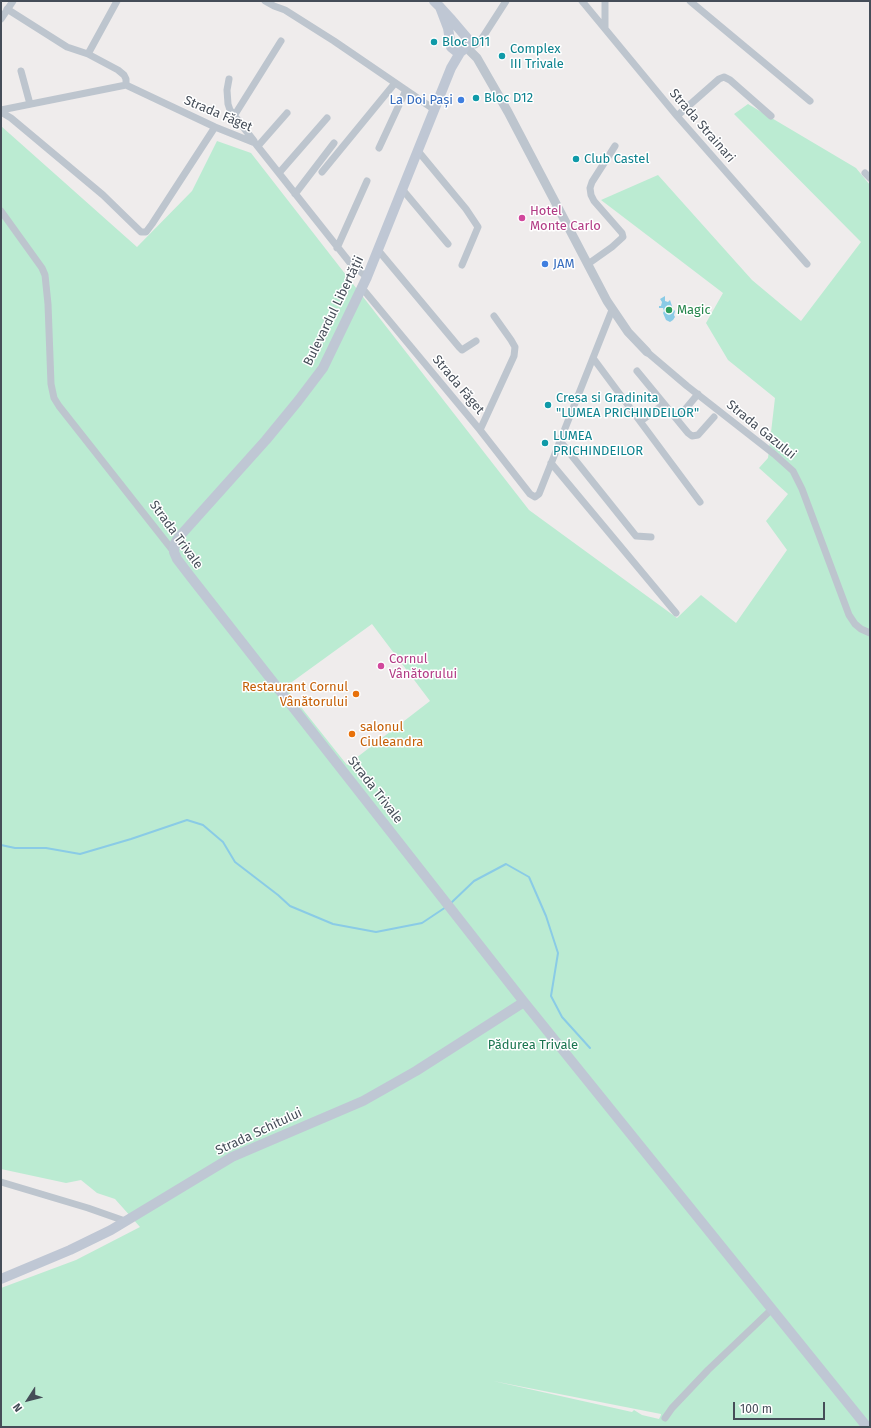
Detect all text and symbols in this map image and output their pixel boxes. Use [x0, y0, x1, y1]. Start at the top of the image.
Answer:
place label: Bloc D11 [442, 34, 490, 50]
marker: Bloc D11 [429, 37, 439, 47]
place label: Complex III Trivale [510, 41, 564, 72]
marker: Complex III Trivale [497, 51, 507, 61]
street label: Strada Strainari [666, 86, 738, 166]
place label: Bloc D12 [484, 90, 533, 106]
place label: La Doi Pași [390, 92, 453, 108]
street label: Strada Făget [182, 93, 254, 135]
marker: Bloc D12 [471, 93, 481, 103]
marker: La Doi Pași [456, 95, 466, 105]
place label: Club Castel [584, 151, 649, 167]
marker: Club Castel [571, 154, 581, 164]
place label: Hotel Monte Carlo [530, 203, 601, 234]
marker: Hotel Monte Carlo [517, 213, 527, 223]
street label: Bulevardul Libertății [301, 253, 367, 369]
place label: JAM [553, 256, 575, 272]
marker: JAM [540, 259, 550, 269]
place label: Magic [677, 302, 711, 318]
marker: Magic [664, 305, 674, 315]
street label: Strada Făget [429, 352, 487, 418]
place label: Cresa si Gradinita "LUMEA PRICHINDEILOR" [556, 390, 699, 421]
street label: Strada Gazului [723, 397, 799, 463]
marker: Cresa si Gradinita "LUMEA PRICHINDEILOR" [543, 400, 553, 410]
place label: LUMEA PRICHINDEILOR [553, 428, 643, 459]
marker: LUMEA PRICHINDEILOR [540, 438, 550, 448]
street label: Strada Trivale [146, 498, 206, 572]
place label: Cornul Vânătorului [389, 651, 457, 682]
marker: Cornul Vânătorului [376, 661, 386, 671]
place label: Restaurant Cornul Vânătorului [242, 679, 348, 710]
marker: Restaurant Cornul Vânătorului [351, 689, 361, 699]
place label: salonul Ciuleandra [360, 719, 423, 750]
marker: salonul Ciuleandra [347, 729, 357, 739]
street label: Strada Trivale [344, 753, 406, 827]
park label: Pădurea Trivale [488, 1037, 578, 1053]
street label: Strada Schitului [213, 1105, 305, 1159]
north arrow [8, 1380, 48, 1420]
scale bar [735, 1394, 827, 1420]
text: N [10, 1401, 25, 1414]
text: 100 m [740, 1402, 772, 1416]

